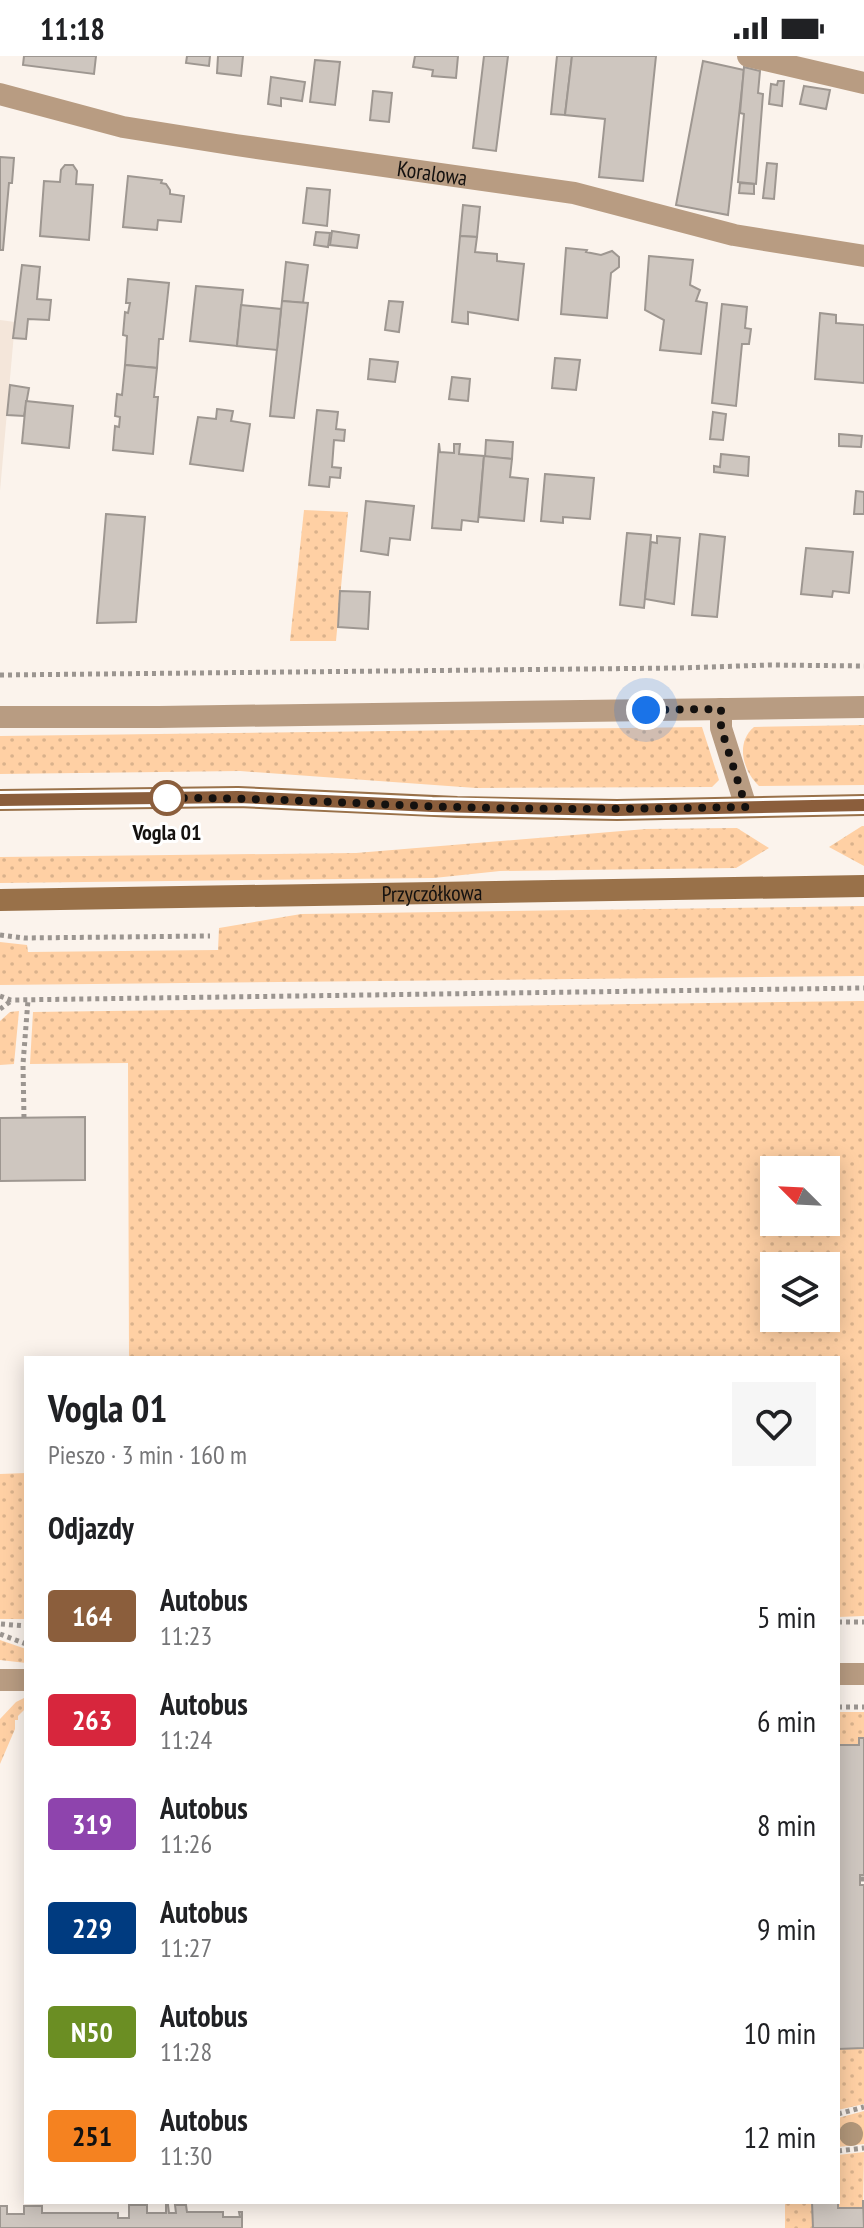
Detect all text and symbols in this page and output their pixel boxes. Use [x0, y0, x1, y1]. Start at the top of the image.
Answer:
text: 11:18 [40, 9, 105, 48]
street label: Koralowa [395, 154, 469, 192]
your location [626, 690, 666, 730]
marker: Vogla 01 [150, 781, 184, 815]
place label: Vogla 01 [131, 818, 202, 846]
street label: Przyczółkowa [381, 878, 483, 908]
north arrow [760, 1156, 840, 1236]
map controls [760, 1156, 840, 1332]
button: layers [760, 1252, 840, 1332]
button: heart [732, 1382, 816, 1466]
text: Vogla 01 [48, 1383, 168, 1432]
text: Pieszo · 3 min · 160 m [48, 1438, 247, 1471]
text: Odjazdy [48, 1508, 134, 1547]
text: Autobus [160, 1580, 248, 1619]
text: 164 [72, 1597, 112, 1634]
text: 5 min [757, 1597, 816, 1636]
text: 11:23 [160, 1619, 212, 1652]
text: Autobus [160, 1684, 248, 1723]
text: 263 [72, 1701, 112, 1738]
text: 6 min [757, 1701, 816, 1740]
text: 11:24 [160, 1723, 212, 1756]
text: Autobus [160, 1788, 248, 1827]
text: 319 [72, 1805, 112, 1842]
text: 8 min [757, 1805, 816, 1844]
text: 11:26 [160, 1827, 212, 1860]
text: Autobus [160, 1892, 248, 1931]
text: 229 [72, 1909, 112, 1946]
text: 9 min [757, 1909, 816, 1948]
text: 11:27 [160, 1931, 212, 1964]
text: Autobus [160, 1996, 248, 2035]
text: N50 [71, 2013, 113, 2050]
text: 10 min [743, 2013, 816, 2052]
text: 11:28 [160, 2035, 212, 2068]
text: Autobus [160, 2100, 248, 2139]
text: 251 [72, 2117, 112, 2154]
text: 12 min [743, 2117, 816, 2156]
text: 11:30 [160, 2139, 212, 2172]

